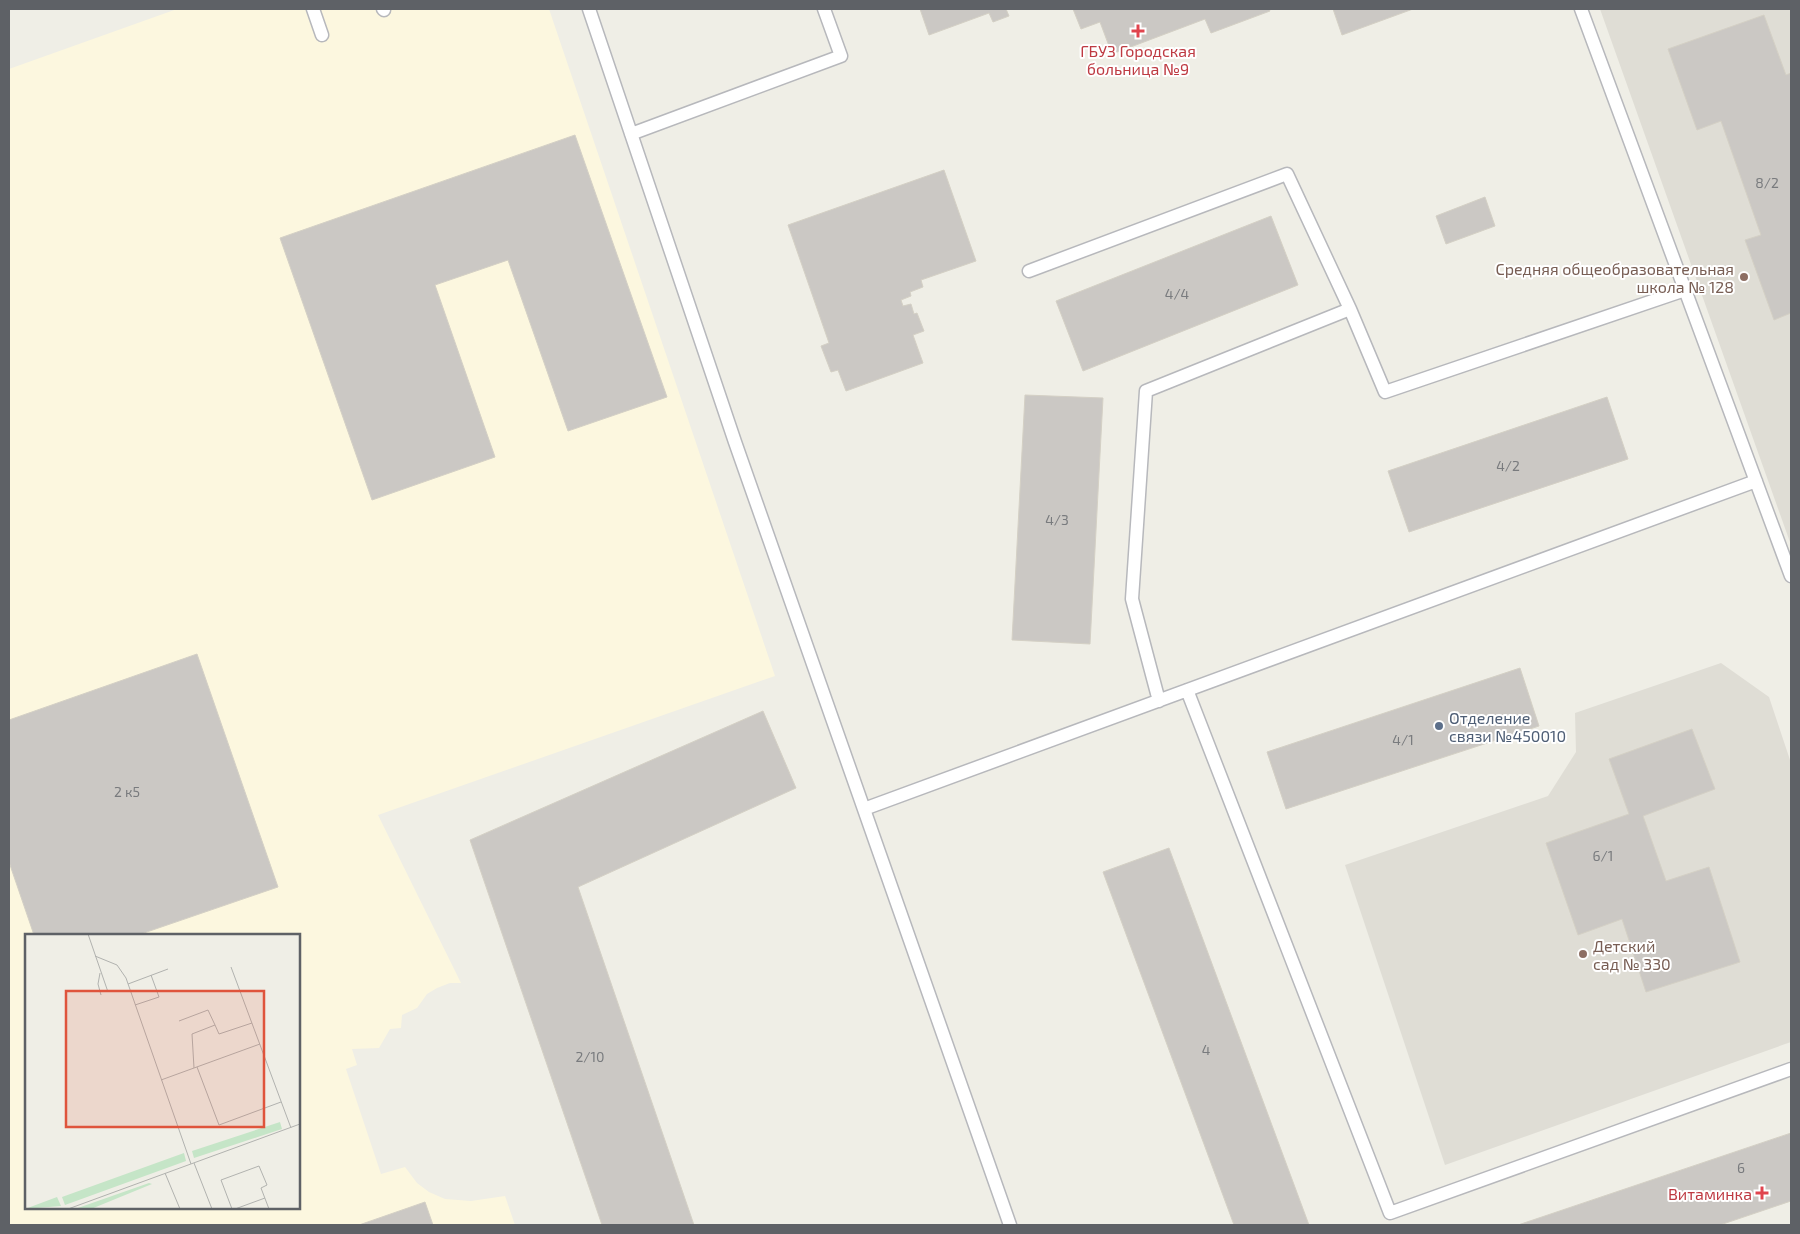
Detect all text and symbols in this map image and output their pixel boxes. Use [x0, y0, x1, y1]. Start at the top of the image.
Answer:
marker: ГБУЗ Городская больница №9 [1131, 24, 1145, 38]
place label: ГБУЗ Городская больница №9 [1080, 41, 1196, 78]
house number: 8/2 [1755, 174, 1779, 191]
place label: Средняя общеобразовательная школа № 128 [1496, 259, 1734, 296]
marker: Средняя общеобразовательная школа № 128 [1738, 271, 1750, 283]
house number: 4/4 [1165, 285, 1189, 302]
house number: 4/2 [1496, 457, 1520, 474]
house number: 4/3 [1045, 511, 1069, 528]
place label: Отделение связи №450010 [1449, 708, 1566, 745]
marker: Отделение связи №450010 [1433, 720, 1445, 732]
house number: 4/1 [1392, 731, 1414, 748]
house number: 2 к5 [114, 783, 140, 800]
house number: 6/1 [1593, 847, 1613, 864]
inset map [25, 934, 300, 1209]
place label: Детский сад № 330 [1593, 936, 1671, 973]
marker: Детский сад № 330 [1577, 948, 1589, 960]
house number: 4 [1202, 1041, 1210, 1058]
house number: 2/10 [575, 1048, 605, 1065]
house number: 6 [1737, 1159, 1745, 1176]
place label: Витаминка [1668, 1184, 1752, 1203]
marker: Витаминка [1756, 1187, 1768, 1199]

